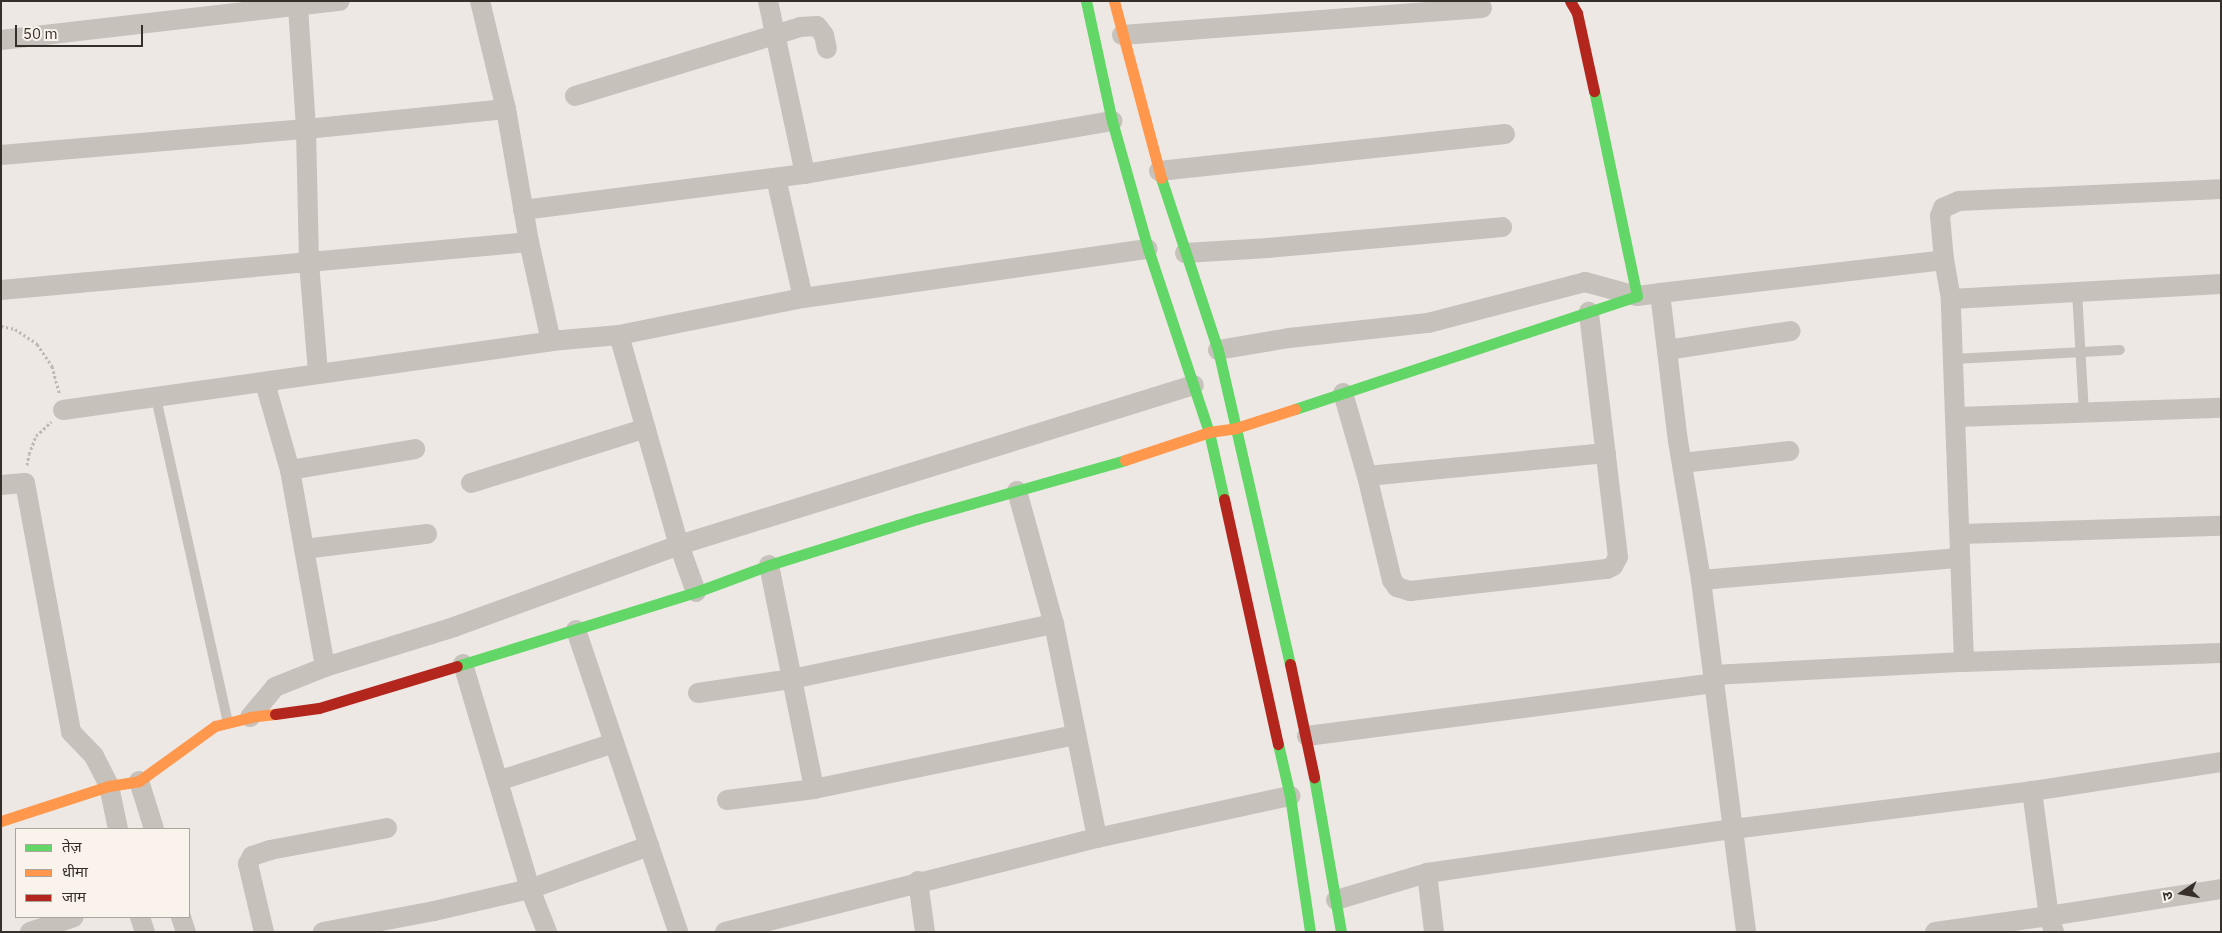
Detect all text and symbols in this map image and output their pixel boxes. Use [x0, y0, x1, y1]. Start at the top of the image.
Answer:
scale bar [18, 15, 145, 47]
text: 50 m [23, 24, 58, 43]
legend [15, 828, 190, 918]
text: तेज़ [62, 837, 82, 856]
text: धीमा [62, 862, 88, 881]
north arrow [2157, 868, 2207, 918]
text: जाम [62, 887, 86, 906]
text: उ [2158, 890, 2177, 902]

